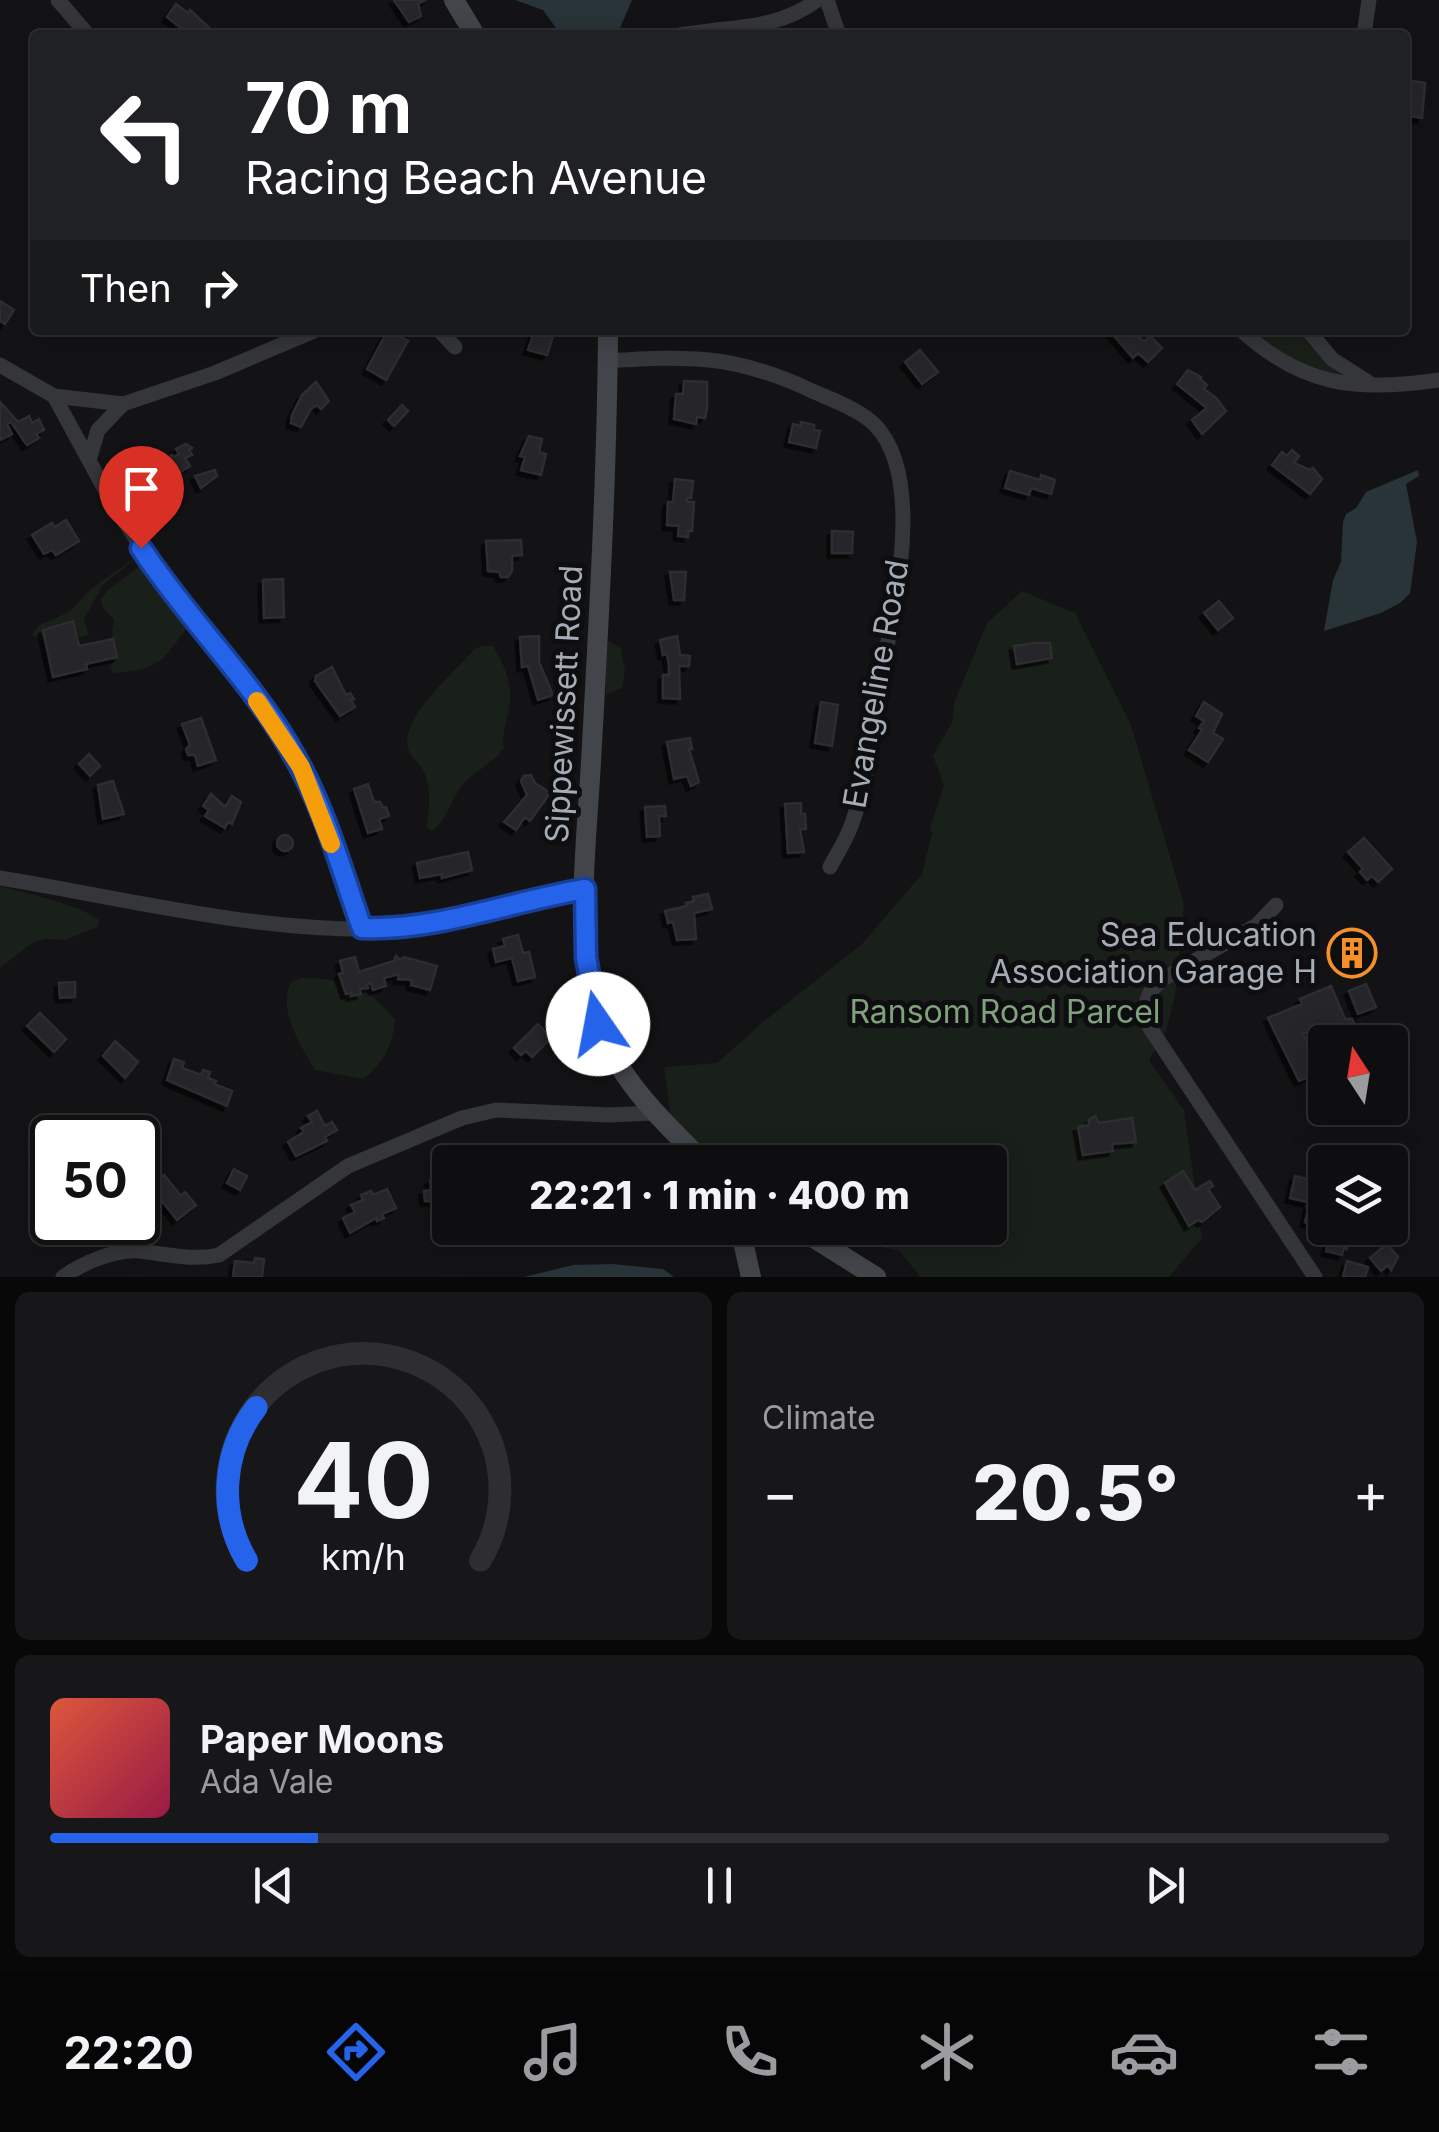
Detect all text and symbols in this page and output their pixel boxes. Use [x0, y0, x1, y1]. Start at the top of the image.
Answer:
text: 70 m [245, 65, 412, 150]
icon: left [80, 70, 210, 200]
text: Racing Beach Avenue [245, 150, 707, 205]
icon: right [192, 260, 247, 315]
text: Then [80, 265, 172, 311]
pin [99, 446, 184, 549]
icon: arrive [114, 461, 169, 516]
street label: Evangeline Road [834, 557, 917, 811]
street label: Sippewissett Road [537, 564, 590, 844]
place label: Sea Education Association Garage H [990, 915, 1317, 991]
building icon: Sea Education Association Garage H [1326, 927, 1378, 979]
position arrow [546, 972, 650, 1076]
park label: Ransom Road Parcel [849, 992, 1161, 1031]
north arrow [1308, 1025, 1408, 1125]
map controls [1308, 1025, 1408, 1245]
speed limit sign: 50 [30, 1115, 160, 1245]
button: layers [1308, 1145, 1408, 1245]
text: 22:21 · 1 min · 400 m [529, 1172, 910, 1218]
text: Climate [762, 1398, 876, 1437]
text: 40 [293, 1417, 434, 1543]
text: 20.5° [972, 1447, 1179, 1538]
text: − [762, 1460, 798, 1526]
text: + [1353, 1460, 1389, 1526]
text: km/h [321, 1535, 406, 1579]
text: Paper Moons [200, 1716, 444, 1762]
text: Ada Vale [200, 1762, 333, 1801]
icon: previous [246, 1858, 301, 1913]
icon: pause [692, 1858, 747, 1913]
icon: next [1138, 1858, 1193, 1913]
icon: directions [321, 2017, 391, 2087]
icon: music [518, 2017, 588, 2087]
icon: phone [715, 2017, 785, 2087]
icon: climate [912, 2017, 982, 2087]
icon: car [1109, 2017, 1179, 2087]
icon: filters [1306, 2017, 1376, 2087]
text: 22:20 [63, 2025, 194, 2080]

